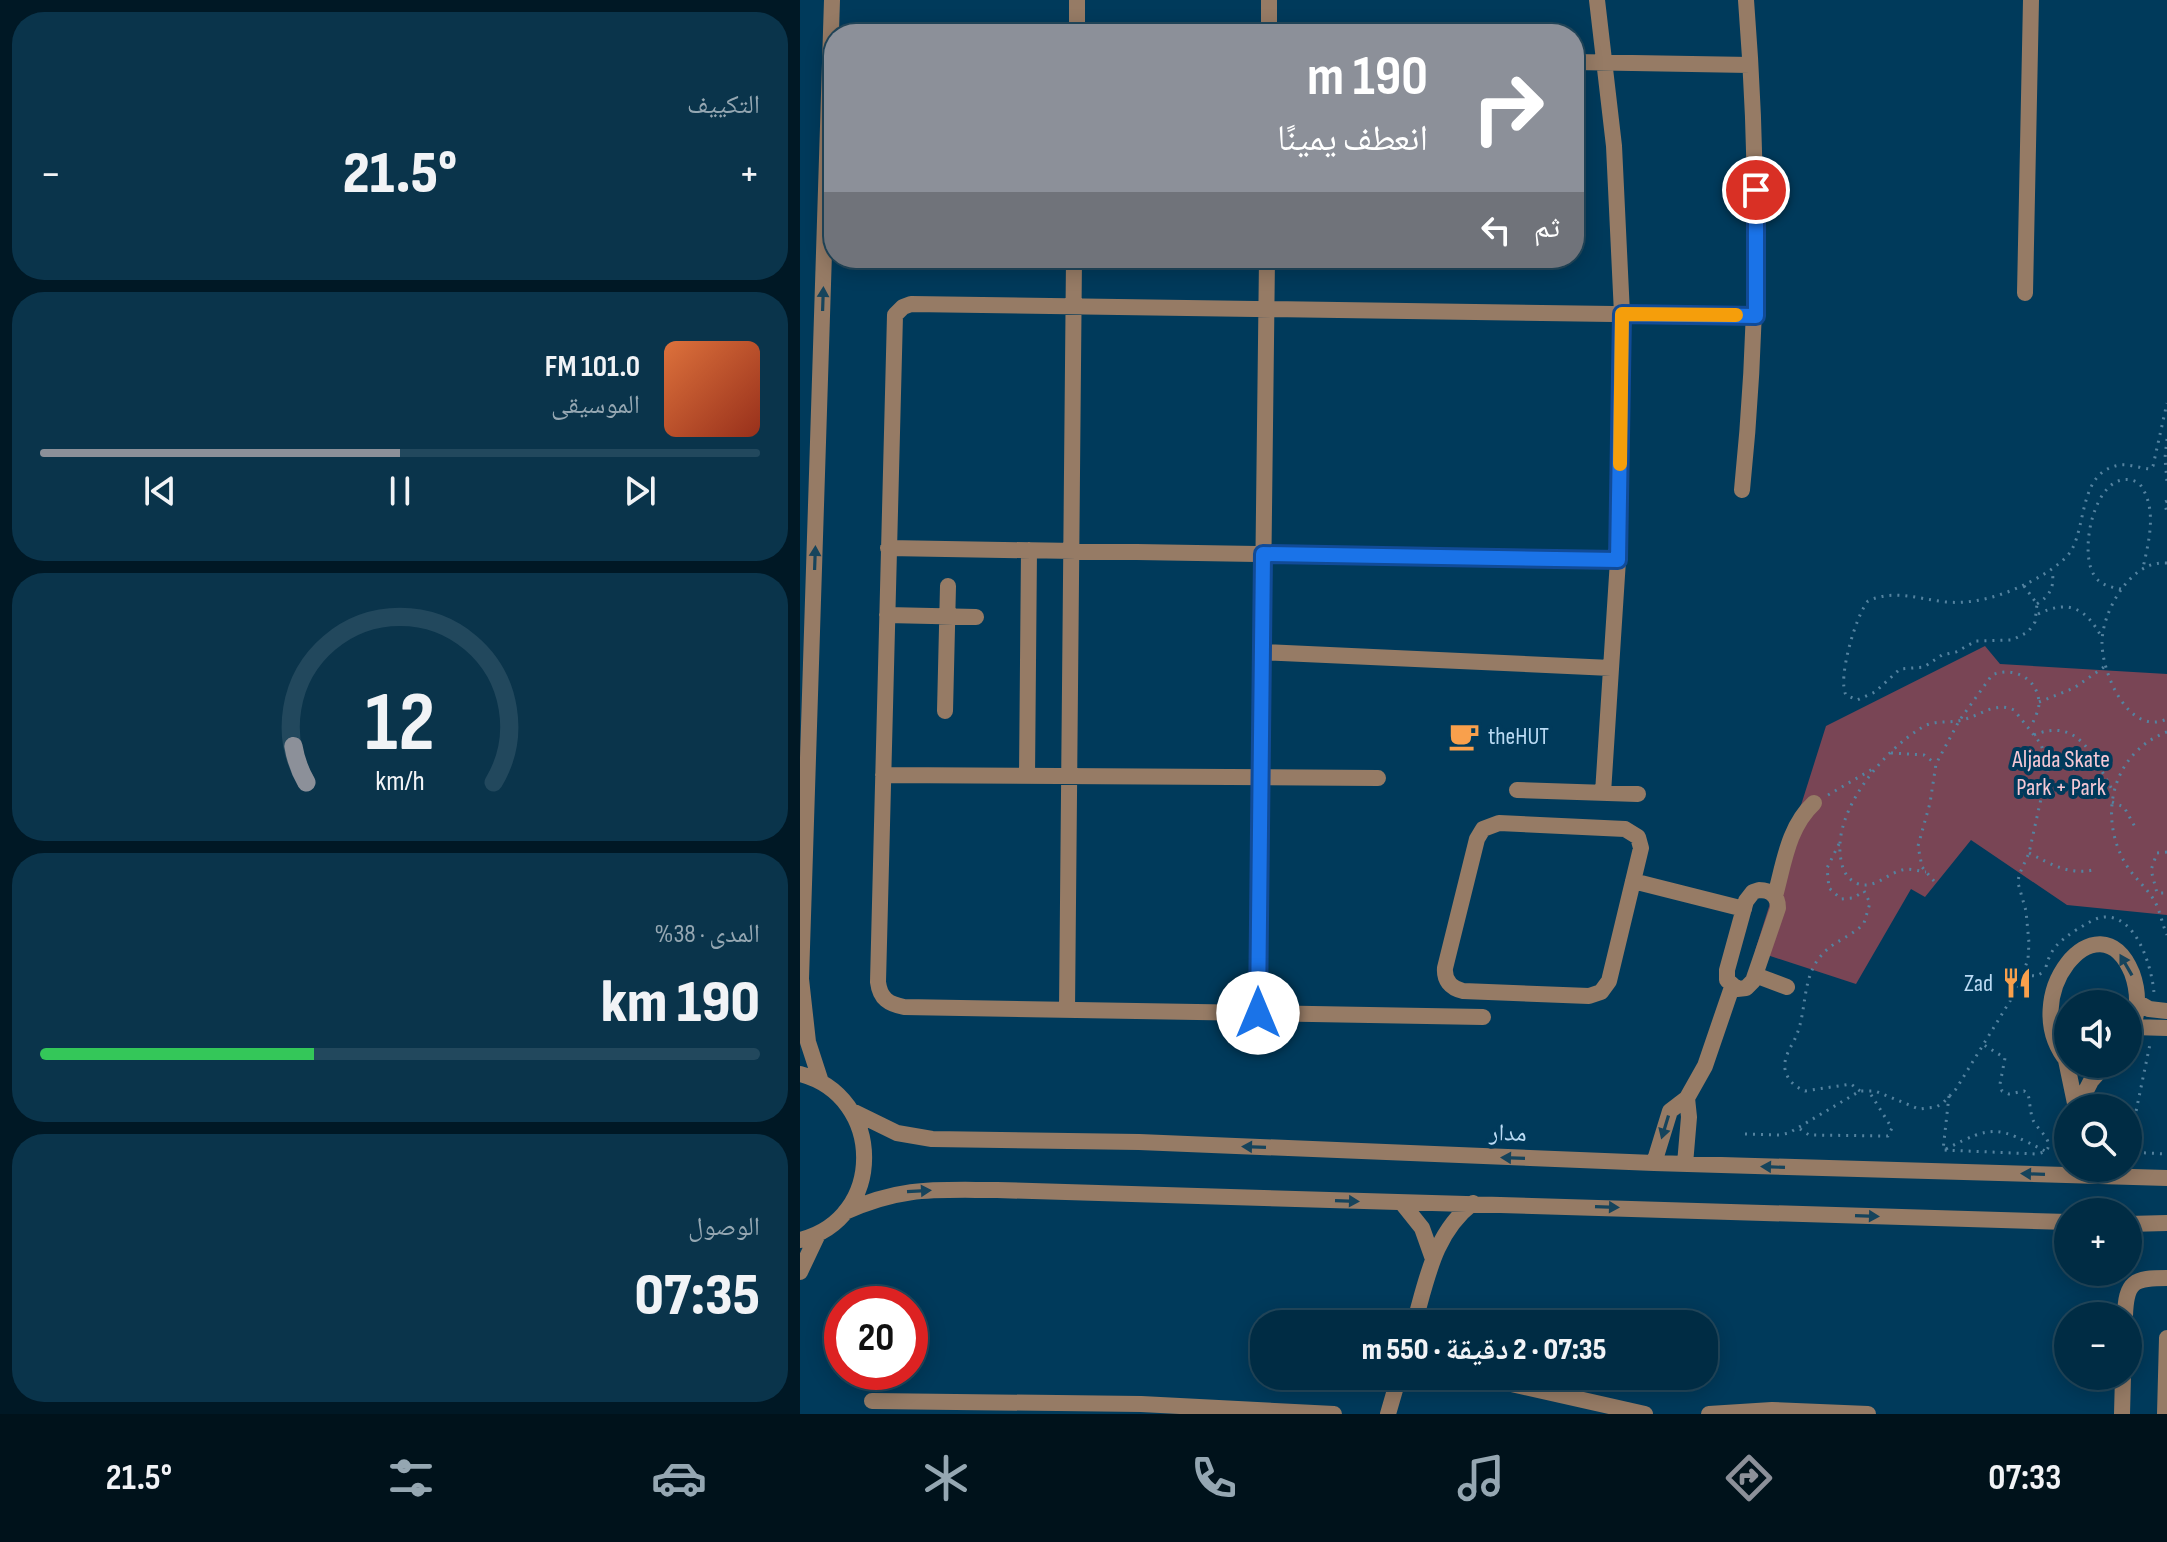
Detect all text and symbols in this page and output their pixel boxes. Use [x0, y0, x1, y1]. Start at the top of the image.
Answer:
text: 190 m [1307, 44, 1428, 111]
icon: right [1456, 56, 1560, 160]
text: التكييف [687, 90, 760, 121]
text: انعطف يمينًا [1277, 118, 1428, 161]
text: 21.5° [343, 138, 457, 210]
text: − [40, 148, 62, 201]
text: + [738, 148, 760, 201]
pin [1722, 156, 1790, 224]
icon: arrive [1734, 168, 1778, 212]
icon: left [1474, 208, 1518, 252]
text: ثم [1534, 210, 1560, 246]
one-way arrow [816, 286, 829, 311]
text: 101.0 FM [545, 349, 640, 385]
text: الموسيقى [551, 390, 640, 421]
icon: previous [138, 469, 182, 513]
icon: pause [378, 469, 422, 513]
icon: next [618, 469, 662, 513]
one-way arrow [808, 545, 821, 570]
text: 12 [365, 674, 435, 774]
cafe icon: theHUT [1447, 719, 1481, 753]
place label: theHUT [1488, 722, 1549, 751]
park label: Aljada Skate Park + Park [2011, 745, 2110, 802]
text: km/h [375, 764, 425, 799]
text: المدى · 38% [655, 919, 760, 950]
one-way arrow [2119, 954, 2133, 976]
restaurant icon: Zad [2000, 966, 2034, 1000]
text: 190 km [601, 967, 760, 1039]
place label: Zad [1964, 969, 1993, 998]
position arrow [1216, 971, 1300, 1055]
map controls [2054, 990, 2142, 1390]
button: sound [2054, 990, 2142, 1078]
button: search [2054, 1094, 2142, 1182]
one-way arrow [1658, 1115, 1671, 1139]
street label: مدار [1488, 1118, 1527, 1148]
one-way arrow [1241, 1140, 1266, 1153]
one-way arrow [1500, 1151, 1525, 1164]
one-way arrow [1760, 1160, 1785, 1173]
one-way arrow [2020, 1168, 2045, 1181]
one-way arrow [907, 1184, 932, 1197]
one-way arrow [1335, 1194, 1360, 1207]
button: + [2054, 1198, 2142, 1286]
one-way arrow [1595, 1201, 1620, 1214]
one-way arrow [1855, 1209, 1880, 1222]
text: الوصول [688, 1212, 760, 1243]
text: 07:35 [634, 1260, 760, 1332]
speed limit sign: 20 [824, 1286, 928, 1390]
button: − [2054, 1302, 2142, 1390]
text: 07:35 · 2 دقيقة · 550 m [1362, 1332, 1606, 1368]
icon: filters [383, 1450, 439, 1506]
icon: car [651, 1450, 707, 1506]
icon: climate [918, 1450, 974, 1506]
icon: phone [1186, 1450, 1242, 1506]
icon: music [1453, 1450, 1509, 1506]
icon: directions [1721, 1450, 1777, 1506]
text: 21.5° [106, 1457, 172, 1500]
text: 07:33 [1988, 1457, 2061, 1500]

